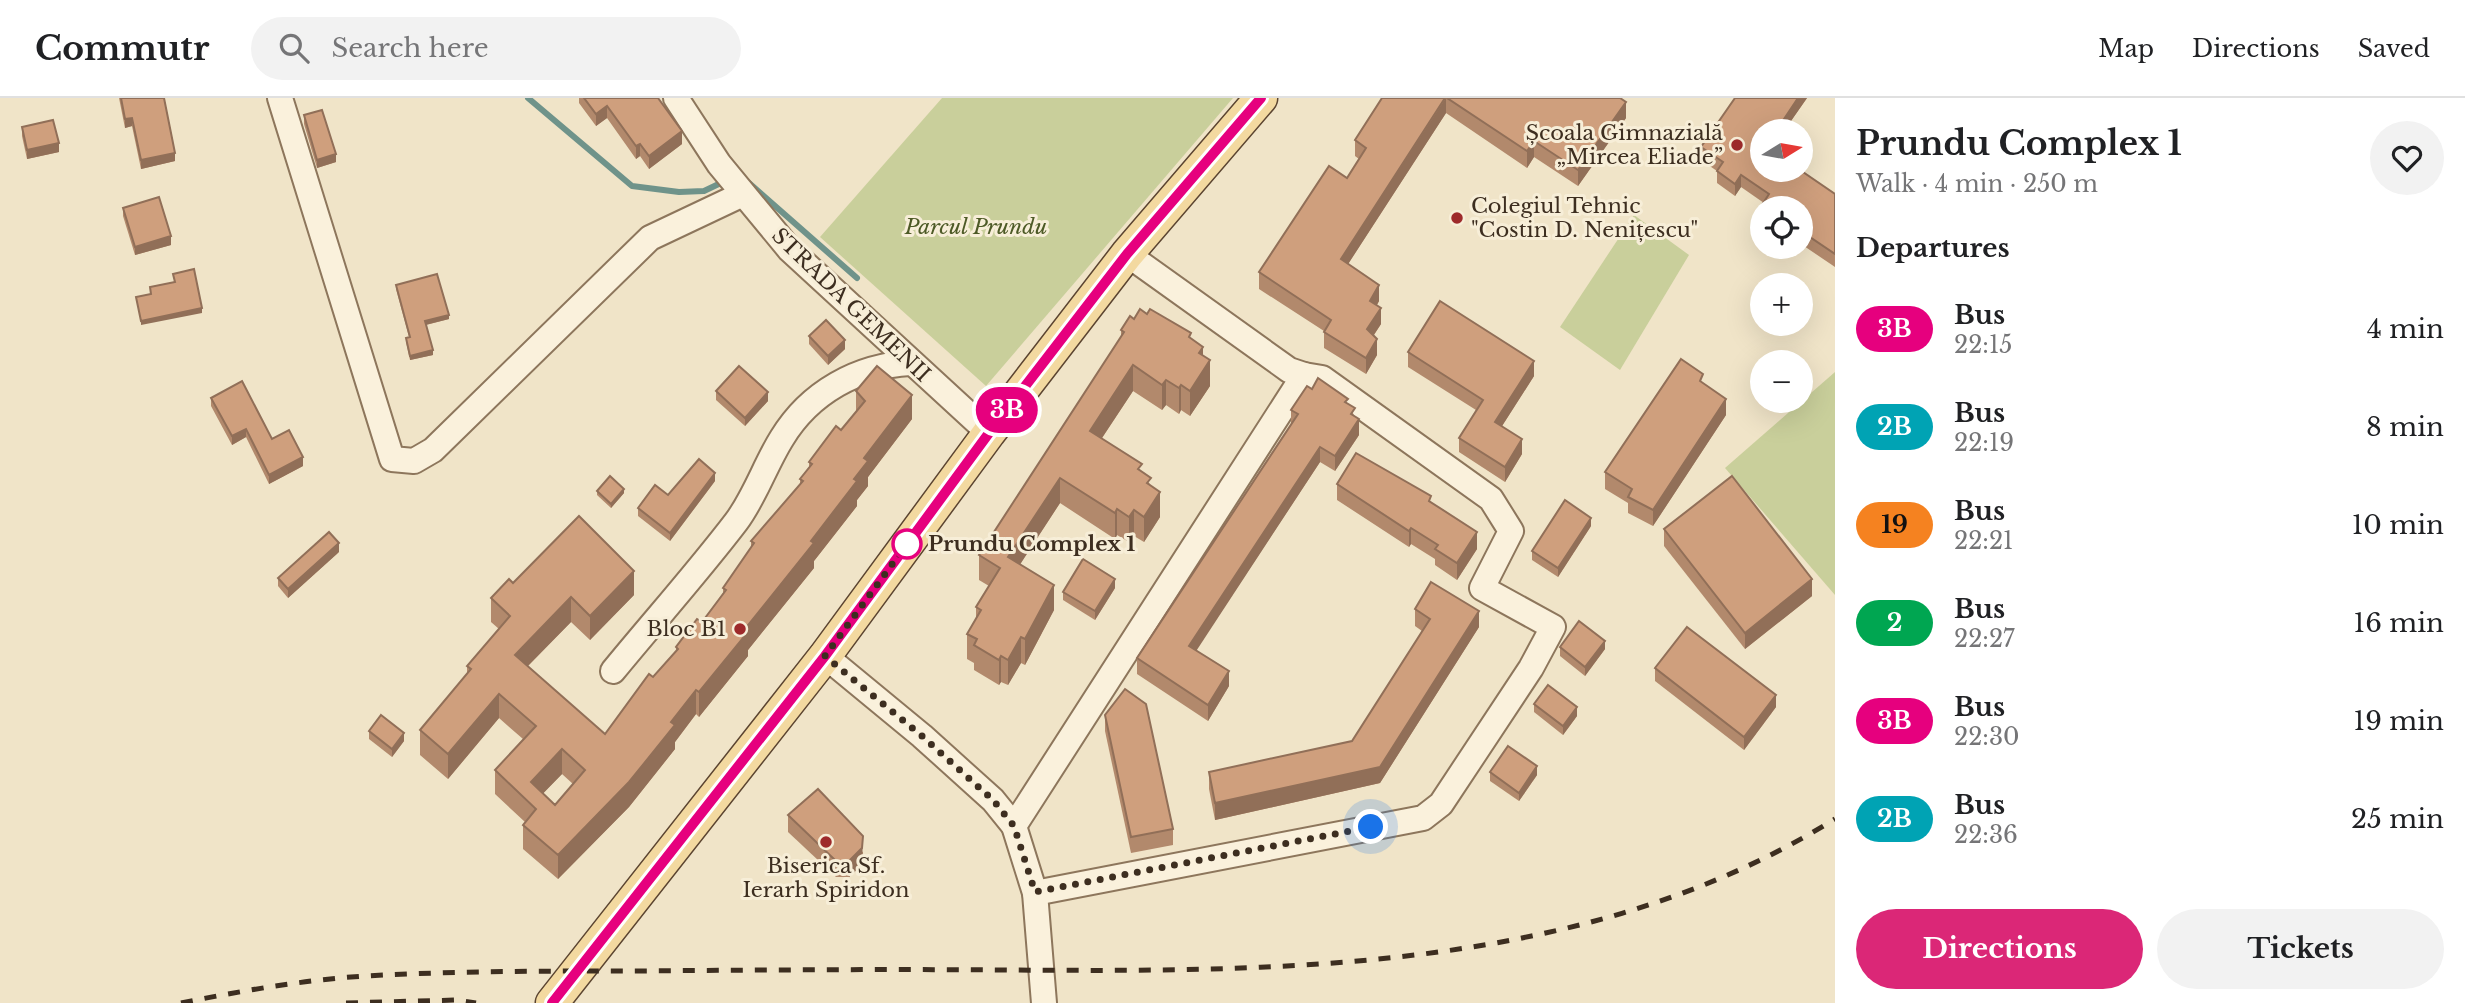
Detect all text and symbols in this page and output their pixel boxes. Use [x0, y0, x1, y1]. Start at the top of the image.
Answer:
search box [251, 17, 741, 80]
text: Commutr [35, 28, 209, 69]
icon: search [275, 29, 313, 67]
text: Search here [331, 32, 489, 64]
text: Map [2098, 34, 2154, 63]
text: Directions [2192, 34, 2320, 63]
text: Saved [2358, 34, 2430, 63]
north arrow [1750, 119, 1813, 182]
map controls [1750, 119, 1813, 413]
place label: Școala Gimnazială „Mircea Eliade” [1526, 120, 1723, 170]
button: heart [2370, 121, 2444, 195]
text: Prundu Complex 1 [1856, 123, 2182, 164]
marker: Școala Gimnazială „Mircea Eliade” [1729, 137, 1745, 153]
text: Walk · 4 min · 250 m [1856, 170, 2098, 198]
place label: Colegiul Tehnic "Costin D. Nenițescu" [1471, 193, 1698, 243]
button: locate [1750, 196, 1813, 259]
marker: Colegiul Tehnic "Costin D. Nenițescu" [1449, 210, 1465, 226]
park label: Parcul Prundu [904, 214, 1047, 240]
street label: STRADA GEMENII [766, 223, 936, 387]
text: Departures [1856, 232, 2010, 264]
button: + [1750, 273, 1813, 336]
text: Bus [1954, 299, 2005, 331]
text: 4 min [2367, 313, 2444, 345]
text: 3B [1877, 314, 1912, 343]
text: 22:15 [1954, 331, 2012, 359]
button: − [1750, 350, 1813, 413]
line badge: 3B [976, 387, 1038, 433]
text: 3B [990, 395, 1024, 424]
text: Bus [1954, 397, 2005, 429]
text: 8 min [2366, 411, 2444, 443]
text: 2B [1877, 412, 1912, 441]
text: 22:19 [1954, 429, 2014, 457]
text: Bus [1954, 495, 2005, 527]
text: 10 min [2352, 509, 2444, 541]
text: 19 [1881, 510, 1908, 539]
text: 22:21 [1954, 527, 2013, 555]
marker: Prundu Complex 1 [892, 529, 922, 559]
place label: Prundu Complex 1 [928, 531, 1135, 557]
text: Bus [1954, 593, 2005, 625]
text: 16 min [2354, 607, 2444, 639]
text: 2 [1887, 608, 1902, 637]
place label: Bloc B1 [647, 616, 726, 642]
marker: Bloc B1 [732, 621, 748, 637]
text: 22:27 [1954, 625, 2015, 653]
text: Bus [1954, 691, 2005, 723]
text: 19 min [2354, 705, 2444, 737]
text: 3B [1877, 706, 1912, 735]
text: 22:30 [1954, 723, 2019, 751]
text: Bus [1954, 789, 2005, 821]
text: 25 min [2351, 803, 2444, 835]
text: 2B [1877, 804, 1912, 833]
your location [1353, 809, 1388, 844]
text: 22:36 [1954, 821, 2018, 849]
marker: Biserica Sf. Ierarh Spiridon [818, 834, 834, 850]
place label: Biserica Sf. Ierarh Spiridon [743, 853, 909, 903]
button: Directions [1856, 909, 2143, 989]
button: Tickets [2157, 909, 2444, 989]

